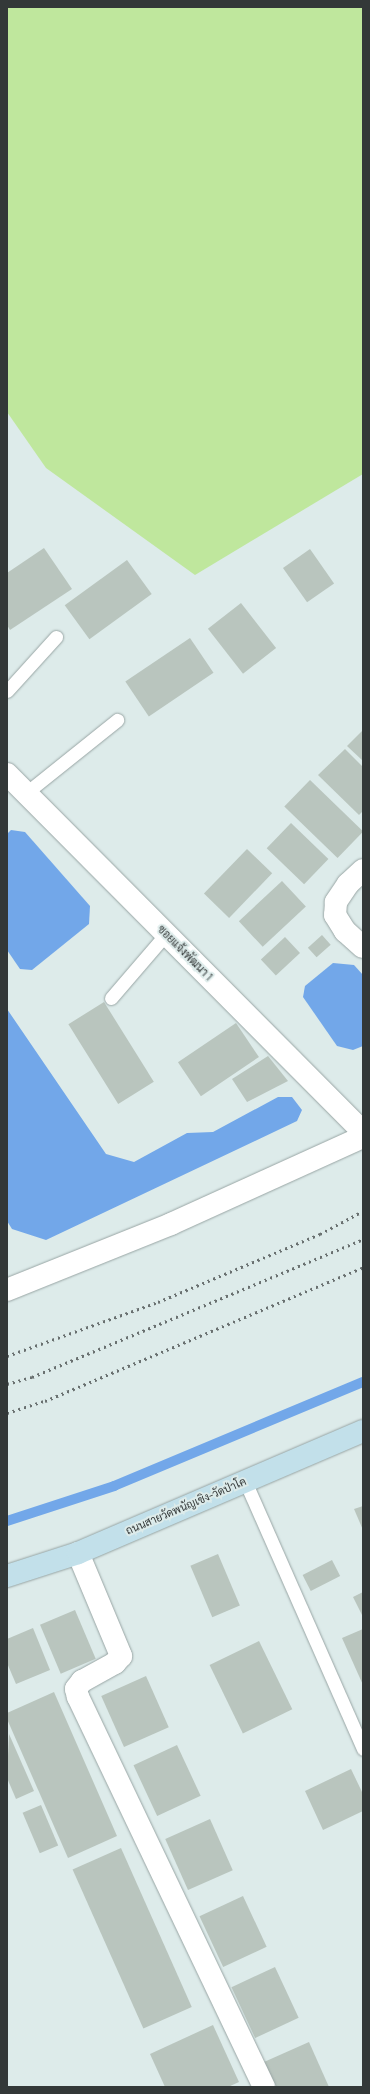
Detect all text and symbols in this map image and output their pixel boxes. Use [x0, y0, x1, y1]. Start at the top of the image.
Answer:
street label: ซอยแจ้งพัฒนา 1 [155, 923, 215, 983]
street label: ถนนสายวัดพนัญเชิง-วัดป่าโค [124, 1475, 248, 1537]

